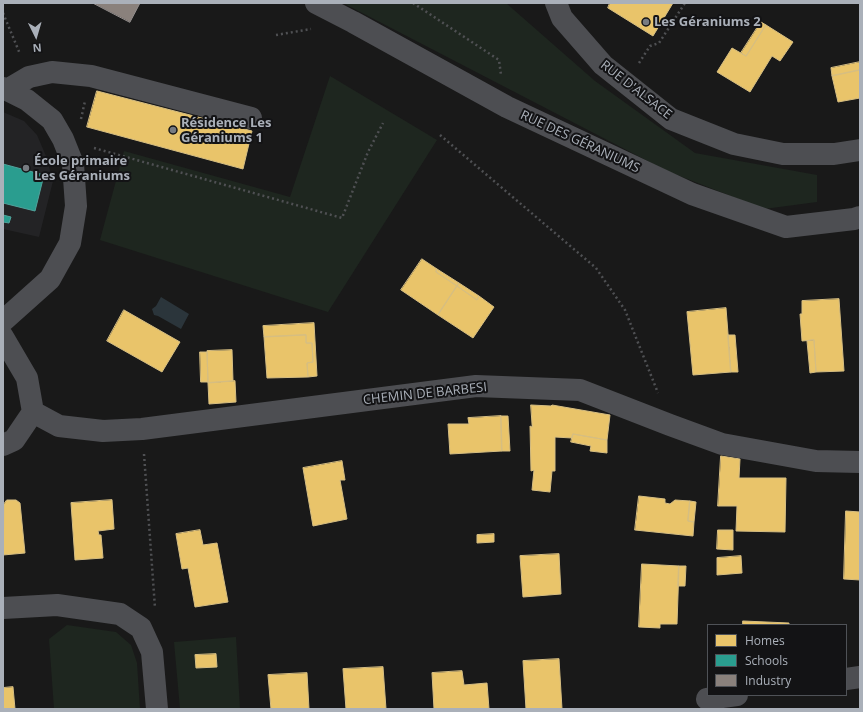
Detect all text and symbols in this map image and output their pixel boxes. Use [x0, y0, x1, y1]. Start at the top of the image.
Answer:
place label: Les Géraniums 2 [654, 14, 761, 30]
north arrow [16, 16, 56, 56]
marker: Les Géraniums 2 [641, 17, 651, 27]
text: N [32, 41, 42, 56]
street label: RUE D'ALSACE [597, 57, 675, 123]
street label: RUE DES GÉRANIUMS [518, 107, 642, 177]
place label: Résidence Les Géraniums 1 [181, 115, 271, 146]
marker: Résidence Les Géraniums 1 [168, 125, 178, 135]
place label: École primaire Les Géraniums [34, 153, 130, 184]
marker: École primaire Les Géraniums [21, 163, 31, 173]
street label: CHEMIN DE BARBESI [362, 380, 488, 408]
legend [707, 624, 847, 696]
text: Homes [745, 632, 785, 649]
text: Schools [745, 652, 788, 669]
text: Industry [745, 672, 791, 689]

